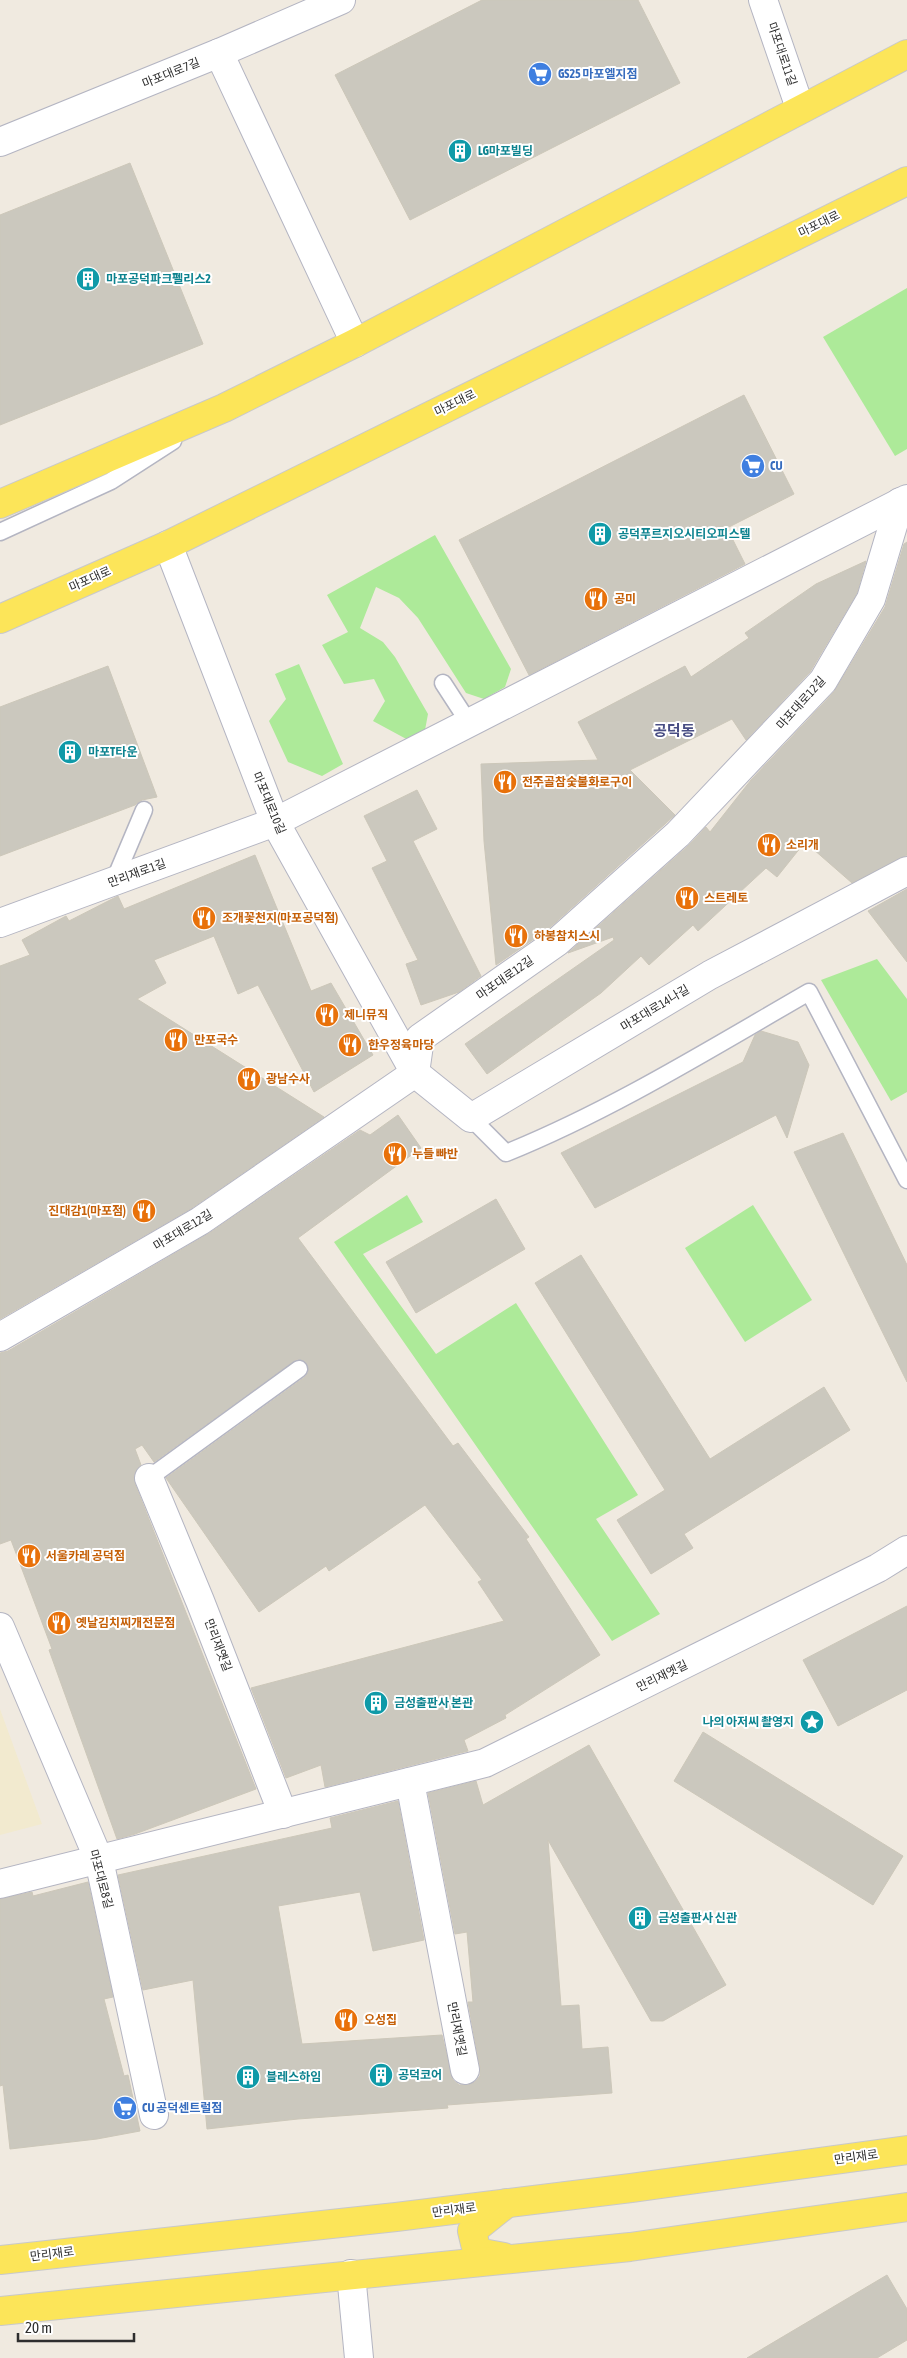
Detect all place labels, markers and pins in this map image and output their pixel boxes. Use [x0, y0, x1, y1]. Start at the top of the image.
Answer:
supermarket icon: GS25 마포엘지점 [527, 61, 553, 87]
place label: GS25 마포엘지점 [558, 67, 638, 81]
building icon: LG마포빌딩 [447, 138, 473, 164]
place label: LG마포빌딩 [478, 144, 533, 158]
building icon: 마포공덕파크펠리스2 [75, 266, 101, 292]
place label: 마포공덕파크펠리스2 [106, 272, 211, 286]
supermarket icon: CU [740, 453, 766, 479]
place label: CU [770, 459, 782, 473]
building icon: 공덕푸르지오시티오피스텔 [587, 521, 613, 547]
place label: 공덕푸르지오시티오피스텔 [618, 527, 750, 541]
restaurant icon: 공미 [583, 586, 609, 612]
place label: 공미 [614, 592, 636, 606]
building icon: 마포T타운 [57, 739, 83, 765]
place label: 마포T타운 [88, 745, 137, 759]
restaurant icon: 전주골참숯불화로구이 [492, 769, 518, 795]
place label: 전주골참숯불화로구이 [522, 775, 632, 789]
restaurant icon: 소리개 [756, 832, 782, 858]
place label: 소리개 [786, 838, 819, 852]
restaurant icon: 스트레토 [674, 885, 700, 911]
place label: 스트레토 [704, 891, 748, 905]
restaurant icon: 조개꽃천지(마포공덕점) [191, 905, 217, 931]
place label: 조개꽃천지(마포공덕점) [222, 911, 338, 925]
restaurant icon: 하봉참치스시 [503, 923, 529, 949]
place label: 하봉참치스시 [534, 929, 600, 943]
restaurant icon: 제니뮤직 [314, 1002, 340, 1028]
place label: 제니뮤직 [344, 1008, 388, 1022]
restaurant icon: 만포국수 [163, 1027, 189, 1053]
restaurant icon: 한우정육마당 [337, 1032, 363, 1058]
place label: 만포국수 [194, 1033, 238, 1047]
place label: 한우정육마당 [368, 1038, 434, 1052]
restaurant icon: 광남수사 [236, 1066, 262, 1092]
place label: 광남수사 [266, 1072, 310, 1086]
restaurant icon: 누들 빠반 [382, 1141, 408, 1167]
place label: 누들 빠반 [412, 1147, 458, 1161]
restaurant icon: 진대감1(마포점) [131, 1198, 157, 1224]
place label: 진대감1(마포점) [48, 1204, 126, 1218]
restaurant icon: 서울카레 공덕점 [16, 1543, 42, 1569]
place label: 서울카레 공덕점 [46, 1549, 125, 1563]
restaurant icon: 옛날김치찌개전문점 [46, 1610, 72, 1636]
place label: 옛날김치찌개전문점 [76, 1616, 175, 1630]
building icon: 금성출판사 본관 [363, 1690, 389, 1716]
place label: 금성출판사 본관 [394, 1696, 473, 1710]
place icon: 나의 아저씨 촬영지 [799, 1709, 825, 1735]
place label: 나의 아저씨 촬영지 [702, 1715, 794, 1729]
building icon: 금성출판사 신관 [627, 1905, 653, 1931]
place label: 금성출판사 신관 [658, 1911, 737, 1925]
restaurant icon: 오성집 [333, 2007, 359, 2033]
place label: 오성집 [364, 2013, 397, 2027]
building icon: 공덕코어 [368, 2062, 394, 2088]
building icon: 블레스하임 [235, 2064, 261, 2090]
place label: 공덕코어 [398, 2068, 442, 2082]
place label: 블레스하임 [266, 2070, 321, 2084]
supermarket icon: CU 공덕센트럴점 [112, 2095, 138, 2121]
place label: CU 공덕센트럴점 [142, 2101, 222, 2115]

